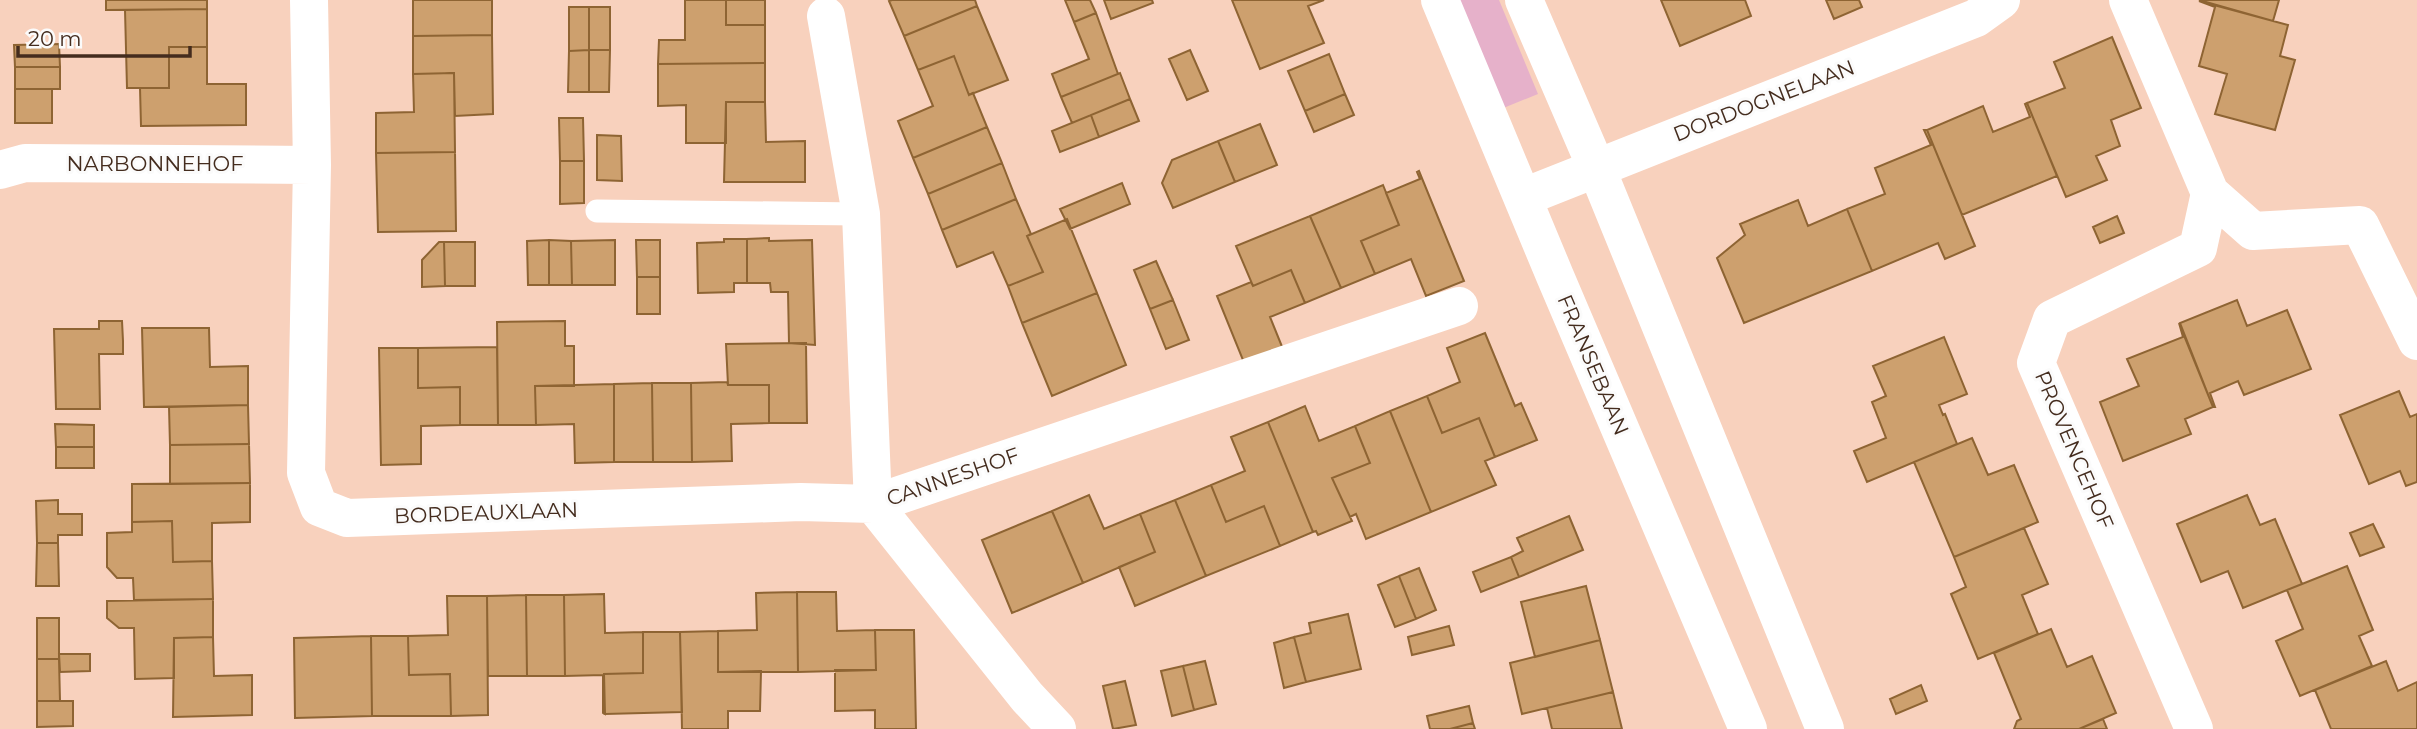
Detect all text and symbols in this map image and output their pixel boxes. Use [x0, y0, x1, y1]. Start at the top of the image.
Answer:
scale bar [18, 14, 189, 58]
text: 20 m [28, 26, 82, 51]
street label: DORDOGNELAAN [1670, 54, 1858, 147]
street label: NARBONNEHOF [67, 151, 243, 176]
street label: FRANSEBAAN [1553, 291, 1634, 439]
street label: PROVENCEHOF [2030, 367, 2119, 533]
street label: CANNESHOF [883, 442, 1022, 511]
street label: BORDEAUXLAAN [393, 497, 579, 528]

